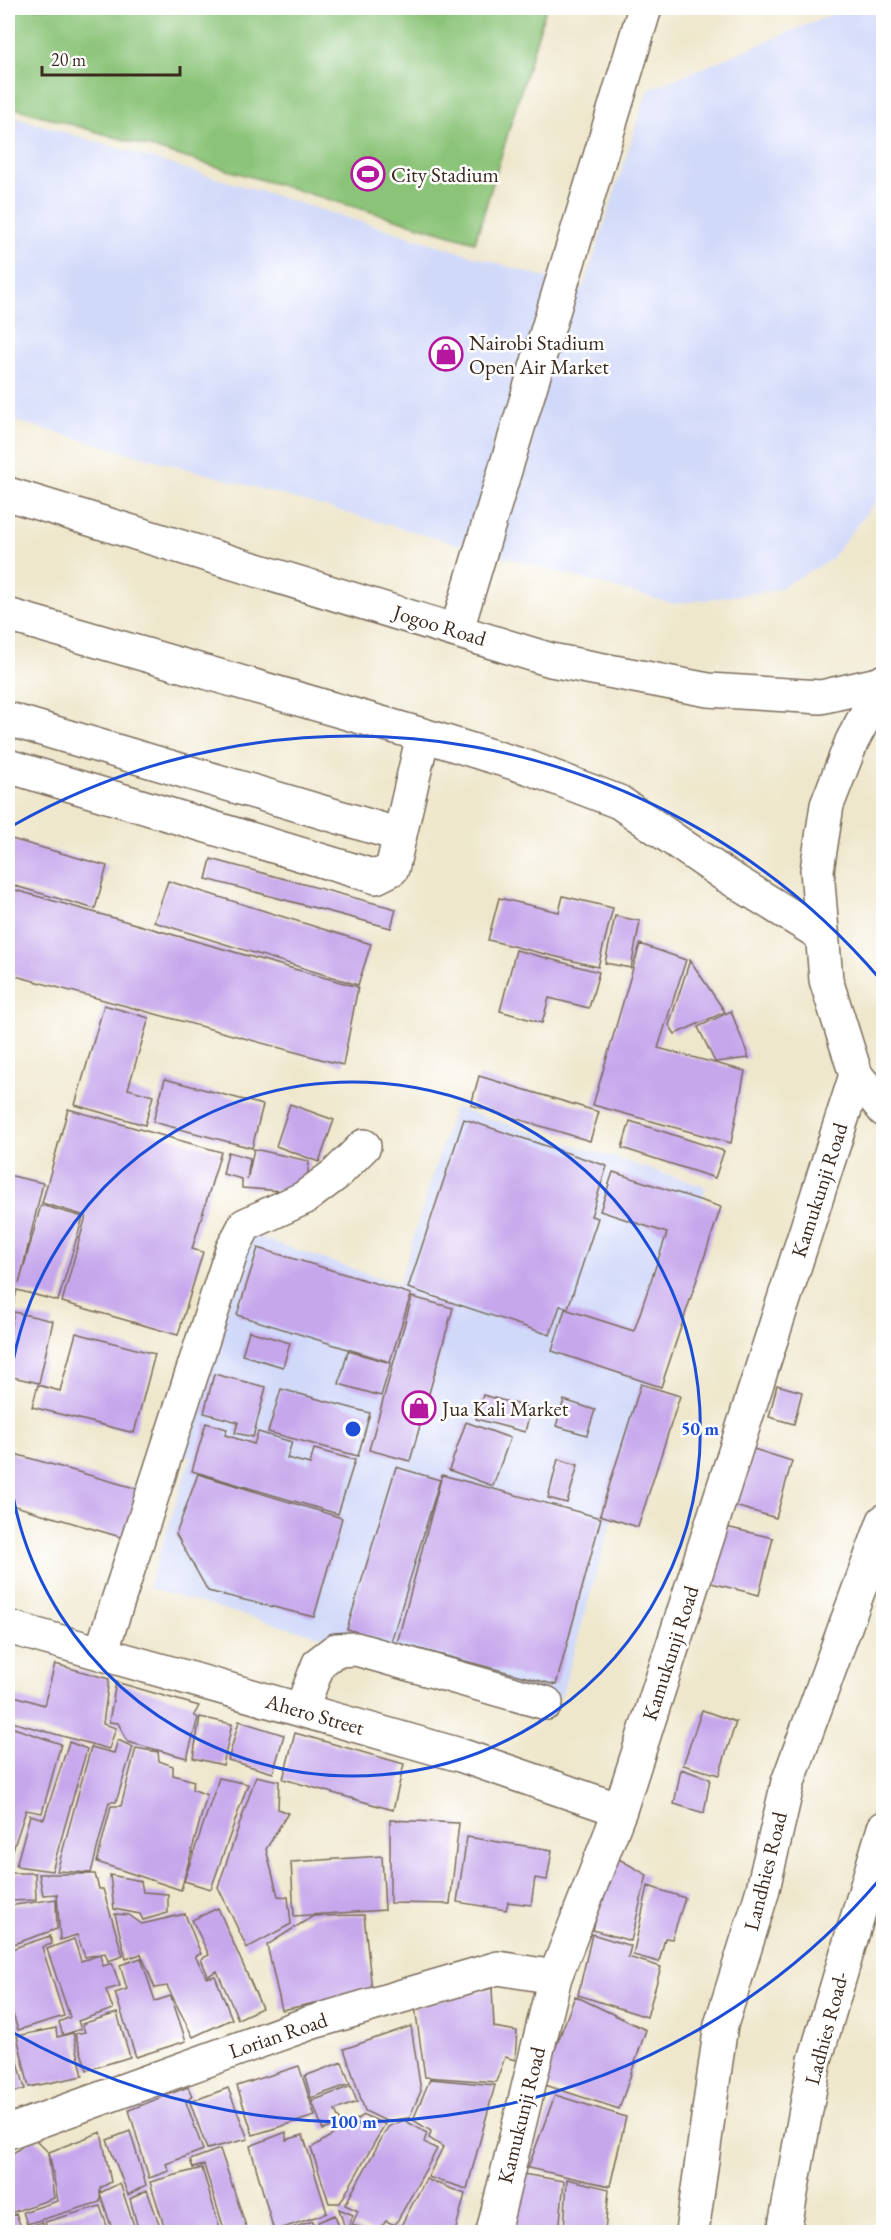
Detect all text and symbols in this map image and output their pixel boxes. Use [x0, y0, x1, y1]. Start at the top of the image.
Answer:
scale bar [42, 39, 180, 77]
text: 20 m [51, 48, 86, 71]
sports icon: City Stadium [350, 156, 386, 192]
place label: City Stadium [391, 161, 499, 188]
place label: Nairobi Stadium Open Air Market [469, 329, 609, 380]
shop icon: Nairobi Stadium Open Air Market [428, 336, 464, 372]
street label: Jogoo Road [388, 598, 490, 652]
street label: Kamukunji Road [785, 1119, 854, 1261]
shop icon: Jua Kali Market [401, 1390, 437, 1426]
place label: Jua Kali Market [440, 1395, 569, 1422]
text: 50 m [681, 1417, 719, 1440]
centre of rings [343, 1419, 363, 1439]
street label: Kamukunji Road [636, 1582, 705, 1724]
street label: Ahero Street [262, 1687, 368, 1741]
street label: Landhies Road [737, 1808, 793, 1933]
street label: Ladhies Road- [798, 1968, 854, 2088]
street label: Lorian Road [225, 2005, 331, 2064]
street label: Kamukunji Road [491, 2043, 551, 2186]
text: 100 m [329, 2110, 377, 2133]

